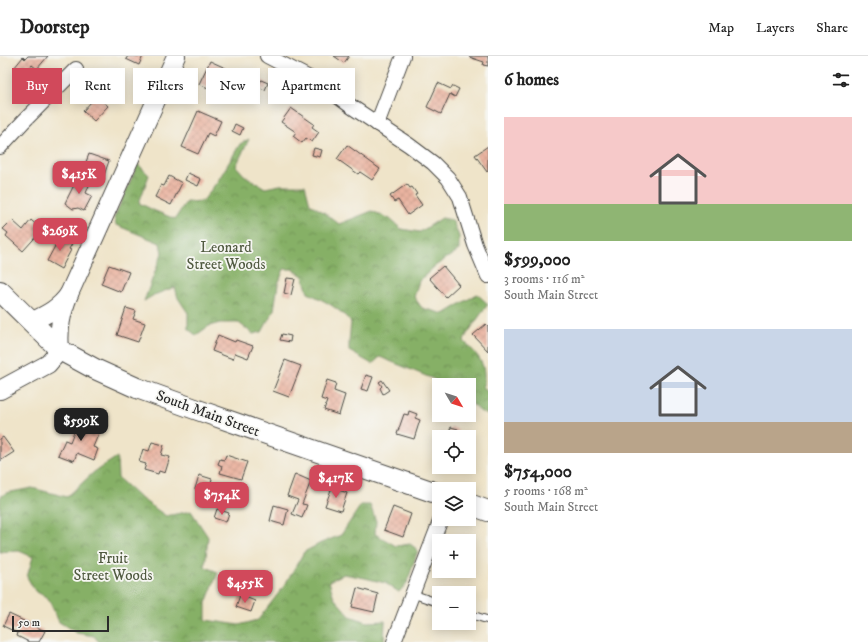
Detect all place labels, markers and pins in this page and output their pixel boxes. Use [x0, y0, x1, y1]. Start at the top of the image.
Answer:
pin: $415K [51, 161, 107, 195]
pin: $269K [32, 218, 88, 252]
pin: $599K [53, 408, 109, 442]
pin: $417K [308, 465, 364, 499]
pin: $754K [194, 482, 250, 516]
pin: $455K [217, 570, 273, 604]

